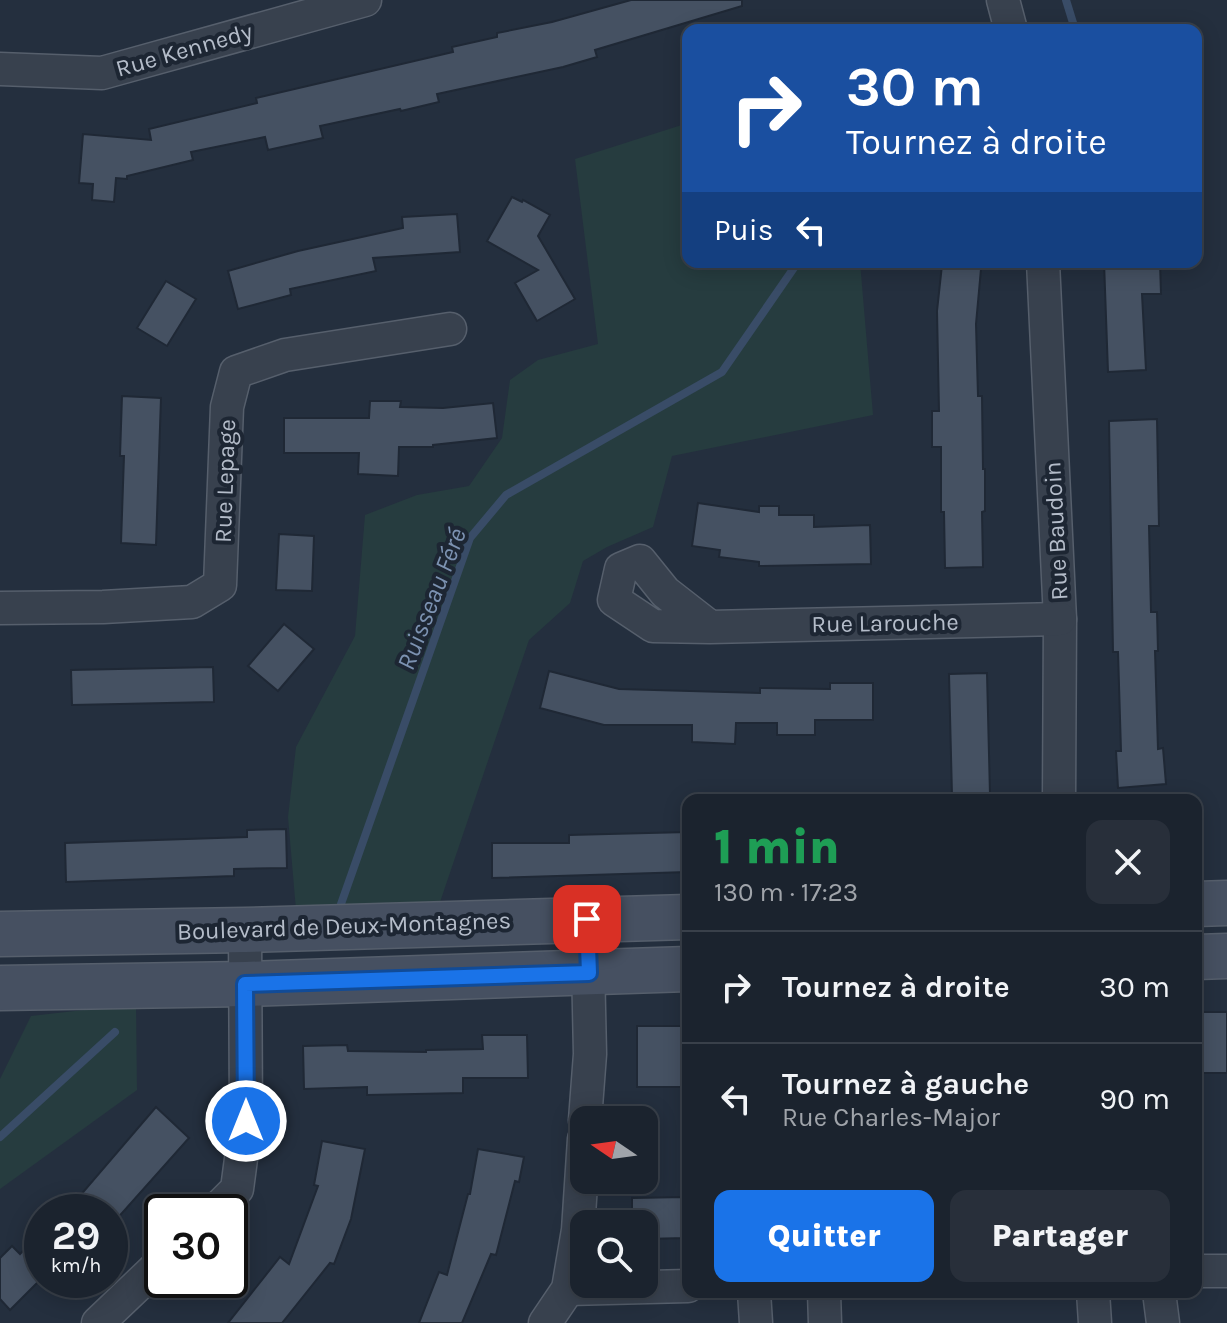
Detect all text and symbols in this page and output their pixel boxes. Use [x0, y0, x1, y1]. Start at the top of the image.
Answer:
street label: Rue Kennedy [112, 17, 256, 83]
text: 30 m [846, 54, 984, 119]
icon: right [714, 56, 818, 160]
text: Tournez à droite [846, 121, 1107, 163]
icon: left [789, 208, 833, 252]
text: Puis [714, 212, 773, 248]
street label: Rue Lepage [209, 419, 241, 543]
street label: Rue Baudoin [1038, 461, 1074, 601]
water label: Ruisseau Féré [390, 524, 473, 675]
street label: Rue Larouche [811, 608, 959, 638]
text: 1 min [714, 819, 840, 875]
button: close [1086, 820, 1170, 904]
text: 130 m · 17:23 [714, 877, 858, 908]
pin [553, 885, 621, 953]
icon: arrive [565, 897, 609, 941]
street label: Boulevard de Deux-Montagnes [177, 906, 511, 946]
icon: right [714, 965, 758, 1009]
text: Tournez à droite [782, 969, 1010, 1005]
text: 30 m [1099, 969, 1170, 1005]
text: Tournez à gauche [782, 1066, 1029, 1102]
icon: left [714, 1077, 758, 1121]
position arrow [204, 1079, 288, 1163]
text: 90 m [1100, 1081, 1170, 1117]
text: Rue Charles-Major [782, 1102, 1000, 1133]
north arrow [570, 1106, 658, 1194]
map controls [570, 1106, 658, 1298]
button: Quitter [714, 1190, 934, 1282]
button: Partager [950, 1190, 1170, 1282]
speed limit sign: 30 [144, 1194, 248, 1298]
button: search [570, 1210, 658, 1298]
text: 29 [52, 1212, 100, 1259]
text: km/h [51, 1254, 101, 1277]

